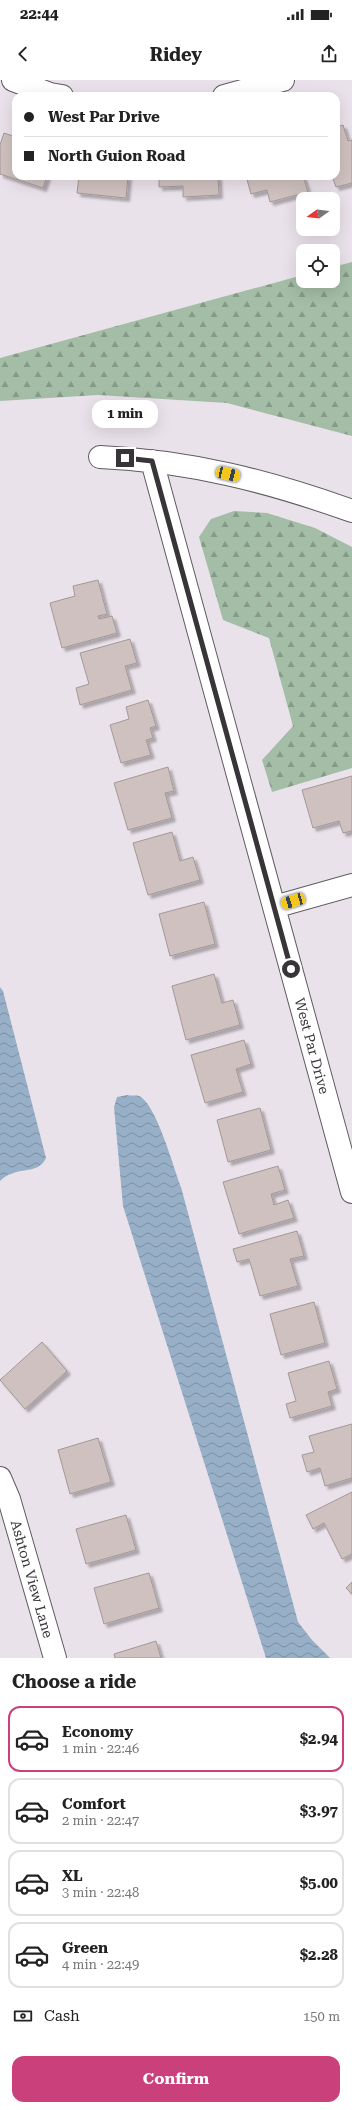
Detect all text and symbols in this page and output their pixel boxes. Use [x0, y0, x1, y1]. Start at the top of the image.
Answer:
text: 22:44 [20, 5, 58, 23]
icon: back [12, 43, 34, 65]
icon: share [318, 43, 340, 65]
text: Ridey [150, 44, 202, 65]
text: West Par Drive [48, 108, 160, 126]
text: North Guion Road [48, 147, 185, 165]
north arrow [296, 192, 340, 236]
map controls [296, 192, 340, 288]
button: locate [296, 244, 340, 288]
callout: 1 min [92, 400, 158, 428]
text: 1 min [107, 406, 143, 421]
route end [116, 449, 134, 467]
car [215, 465, 241, 483]
car [280, 892, 306, 910]
route start [282, 960, 300, 978]
street label: West Par Drive [291, 996, 333, 1096]
street label: Ashton View Lane [8, 1518, 57, 1640]
text: Choose a ride [12, 1671, 136, 1692]
icon: car [14, 1721, 50, 1757]
text: Economy [62, 1723, 133, 1741]
text: $2.94 [300, 1730, 338, 1748]
text: 1 min · 22:46 [62, 1741, 139, 1756]
icon: car [14, 1793, 50, 1829]
text: Comfort [62, 1795, 126, 1813]
text: $3.97 [300, 1802, 338, 1820]
text: 2 min · 22:47 [62, 1813, 139, 1828]
icon: car [14, 1865, 50, 1901]
text: XL [62, 1867, 83, 1885]
text: $5.00 [300, 1874, 338, 1892]
text: 3 min · 22:48 [62, 1885, 139, 1900]
icon: car [14, 1937, 50, 1973]
text: Green [62, 1939, 108, 1957]
text: $2.28 [300, 1946, 338, 1964]
text: 4 min · 22:49 [62, 1957, 139, 1972]
icon: cash [12, 2005, 34, 2027]
text: Cash [44, 2007, 80, 2025]
text: 150 m [303, 2009, 340, 2024]
button: Confirm [12, 2056, 340, 2102]

